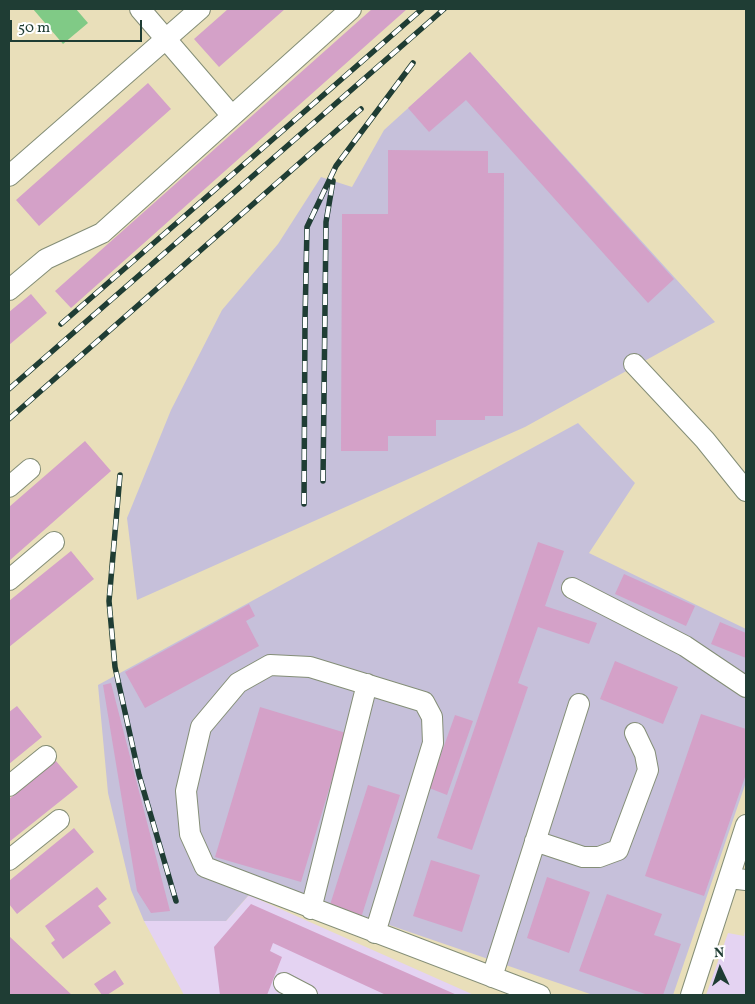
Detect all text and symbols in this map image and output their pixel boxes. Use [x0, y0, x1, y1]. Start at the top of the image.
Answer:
scale bar [12, 10, 145, 42]
text: 50 m [18, 18, 50, 39]
north arrow [695, 944, 745, 994]
text: N [714, 944, 725, 963]

